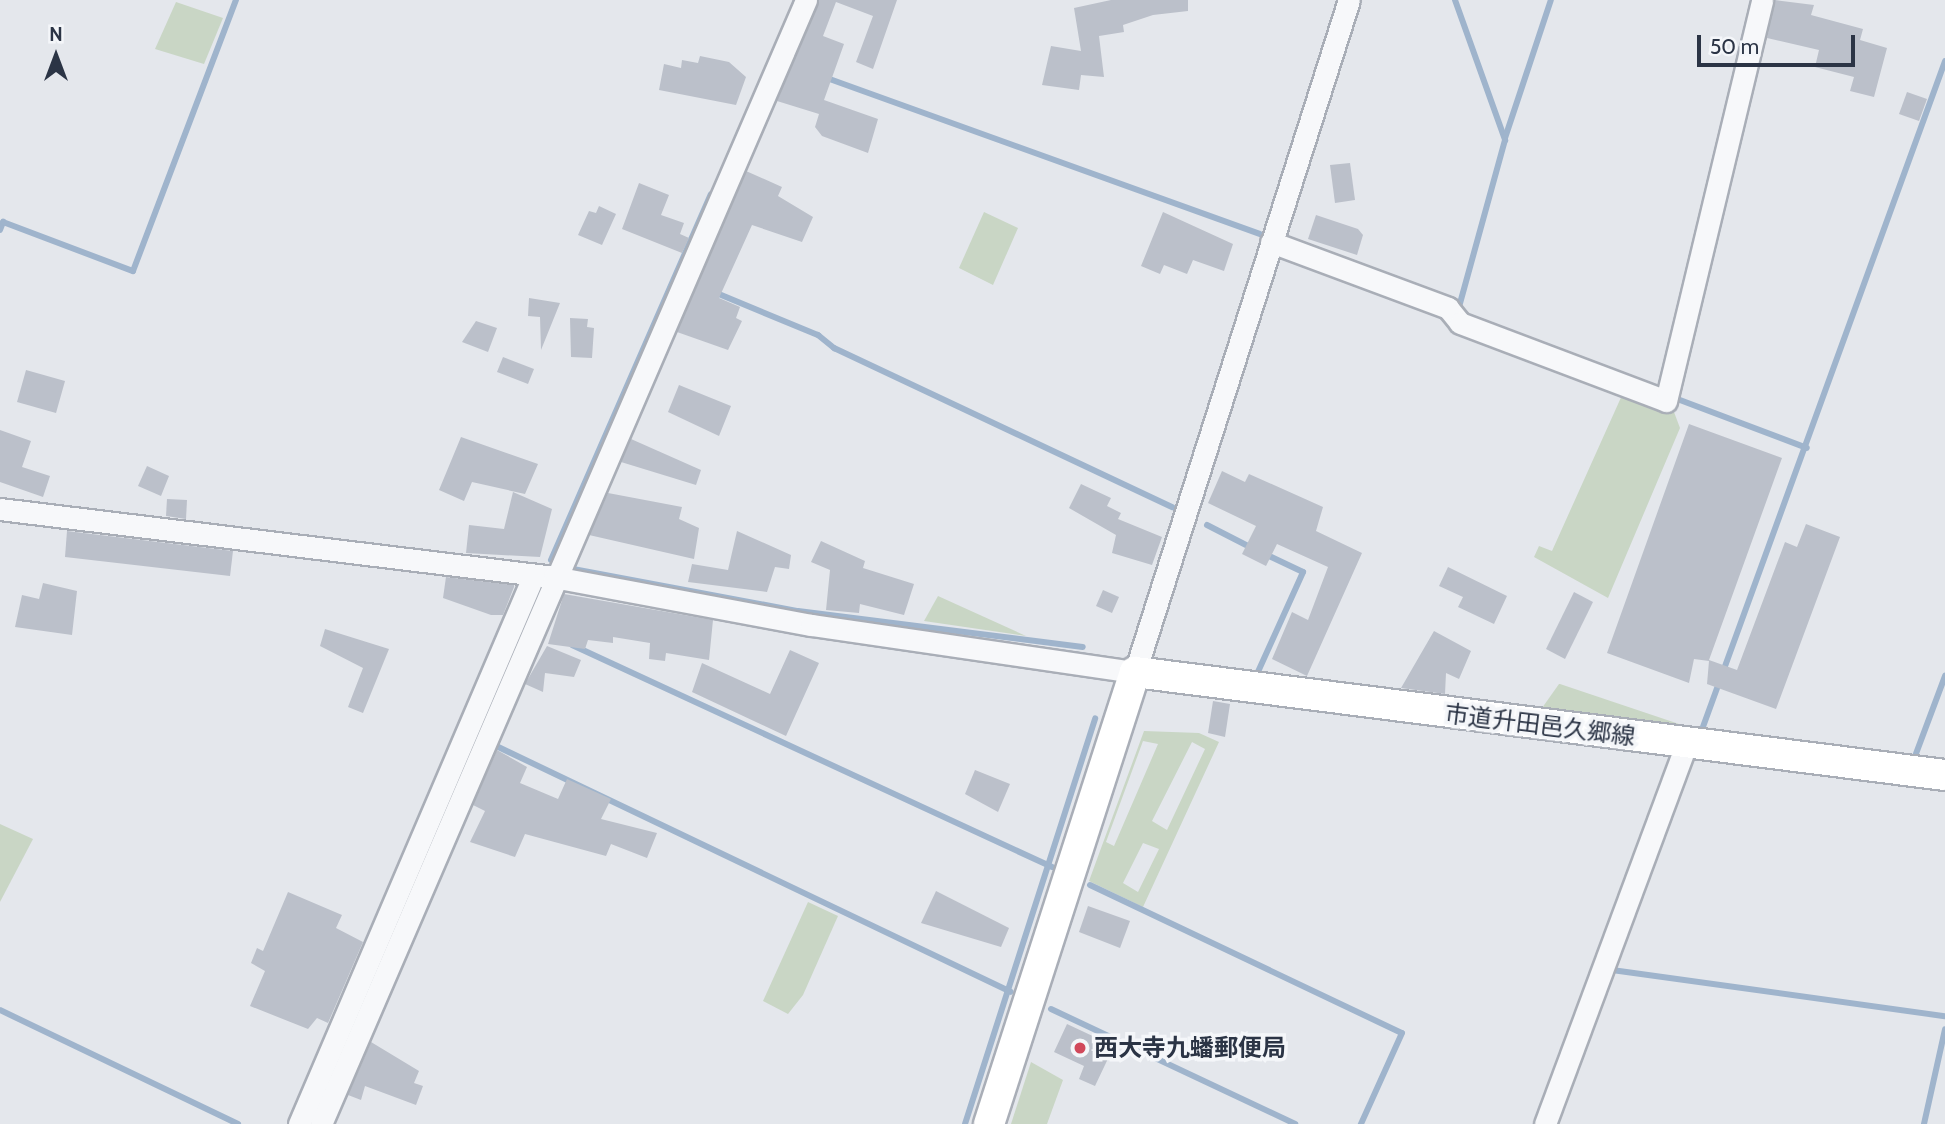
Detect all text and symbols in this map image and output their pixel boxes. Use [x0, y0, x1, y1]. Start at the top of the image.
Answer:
north arrow [21, 21, 91, 91]
scale bar [1700, 21, 1857, 65]
text: N [49, 23, 63, 46]
text: 50 m [1710, 34, 1759, 59]
street label: 市道升田邑久郷線 [1443, 699, 1637, 751]
place label: 西大寺九蟠郵便局 [1094, 1034, 1286, 1062]
marker: 西大寺九蟠郵便局 [1072, 1040, 1088, 1056]

